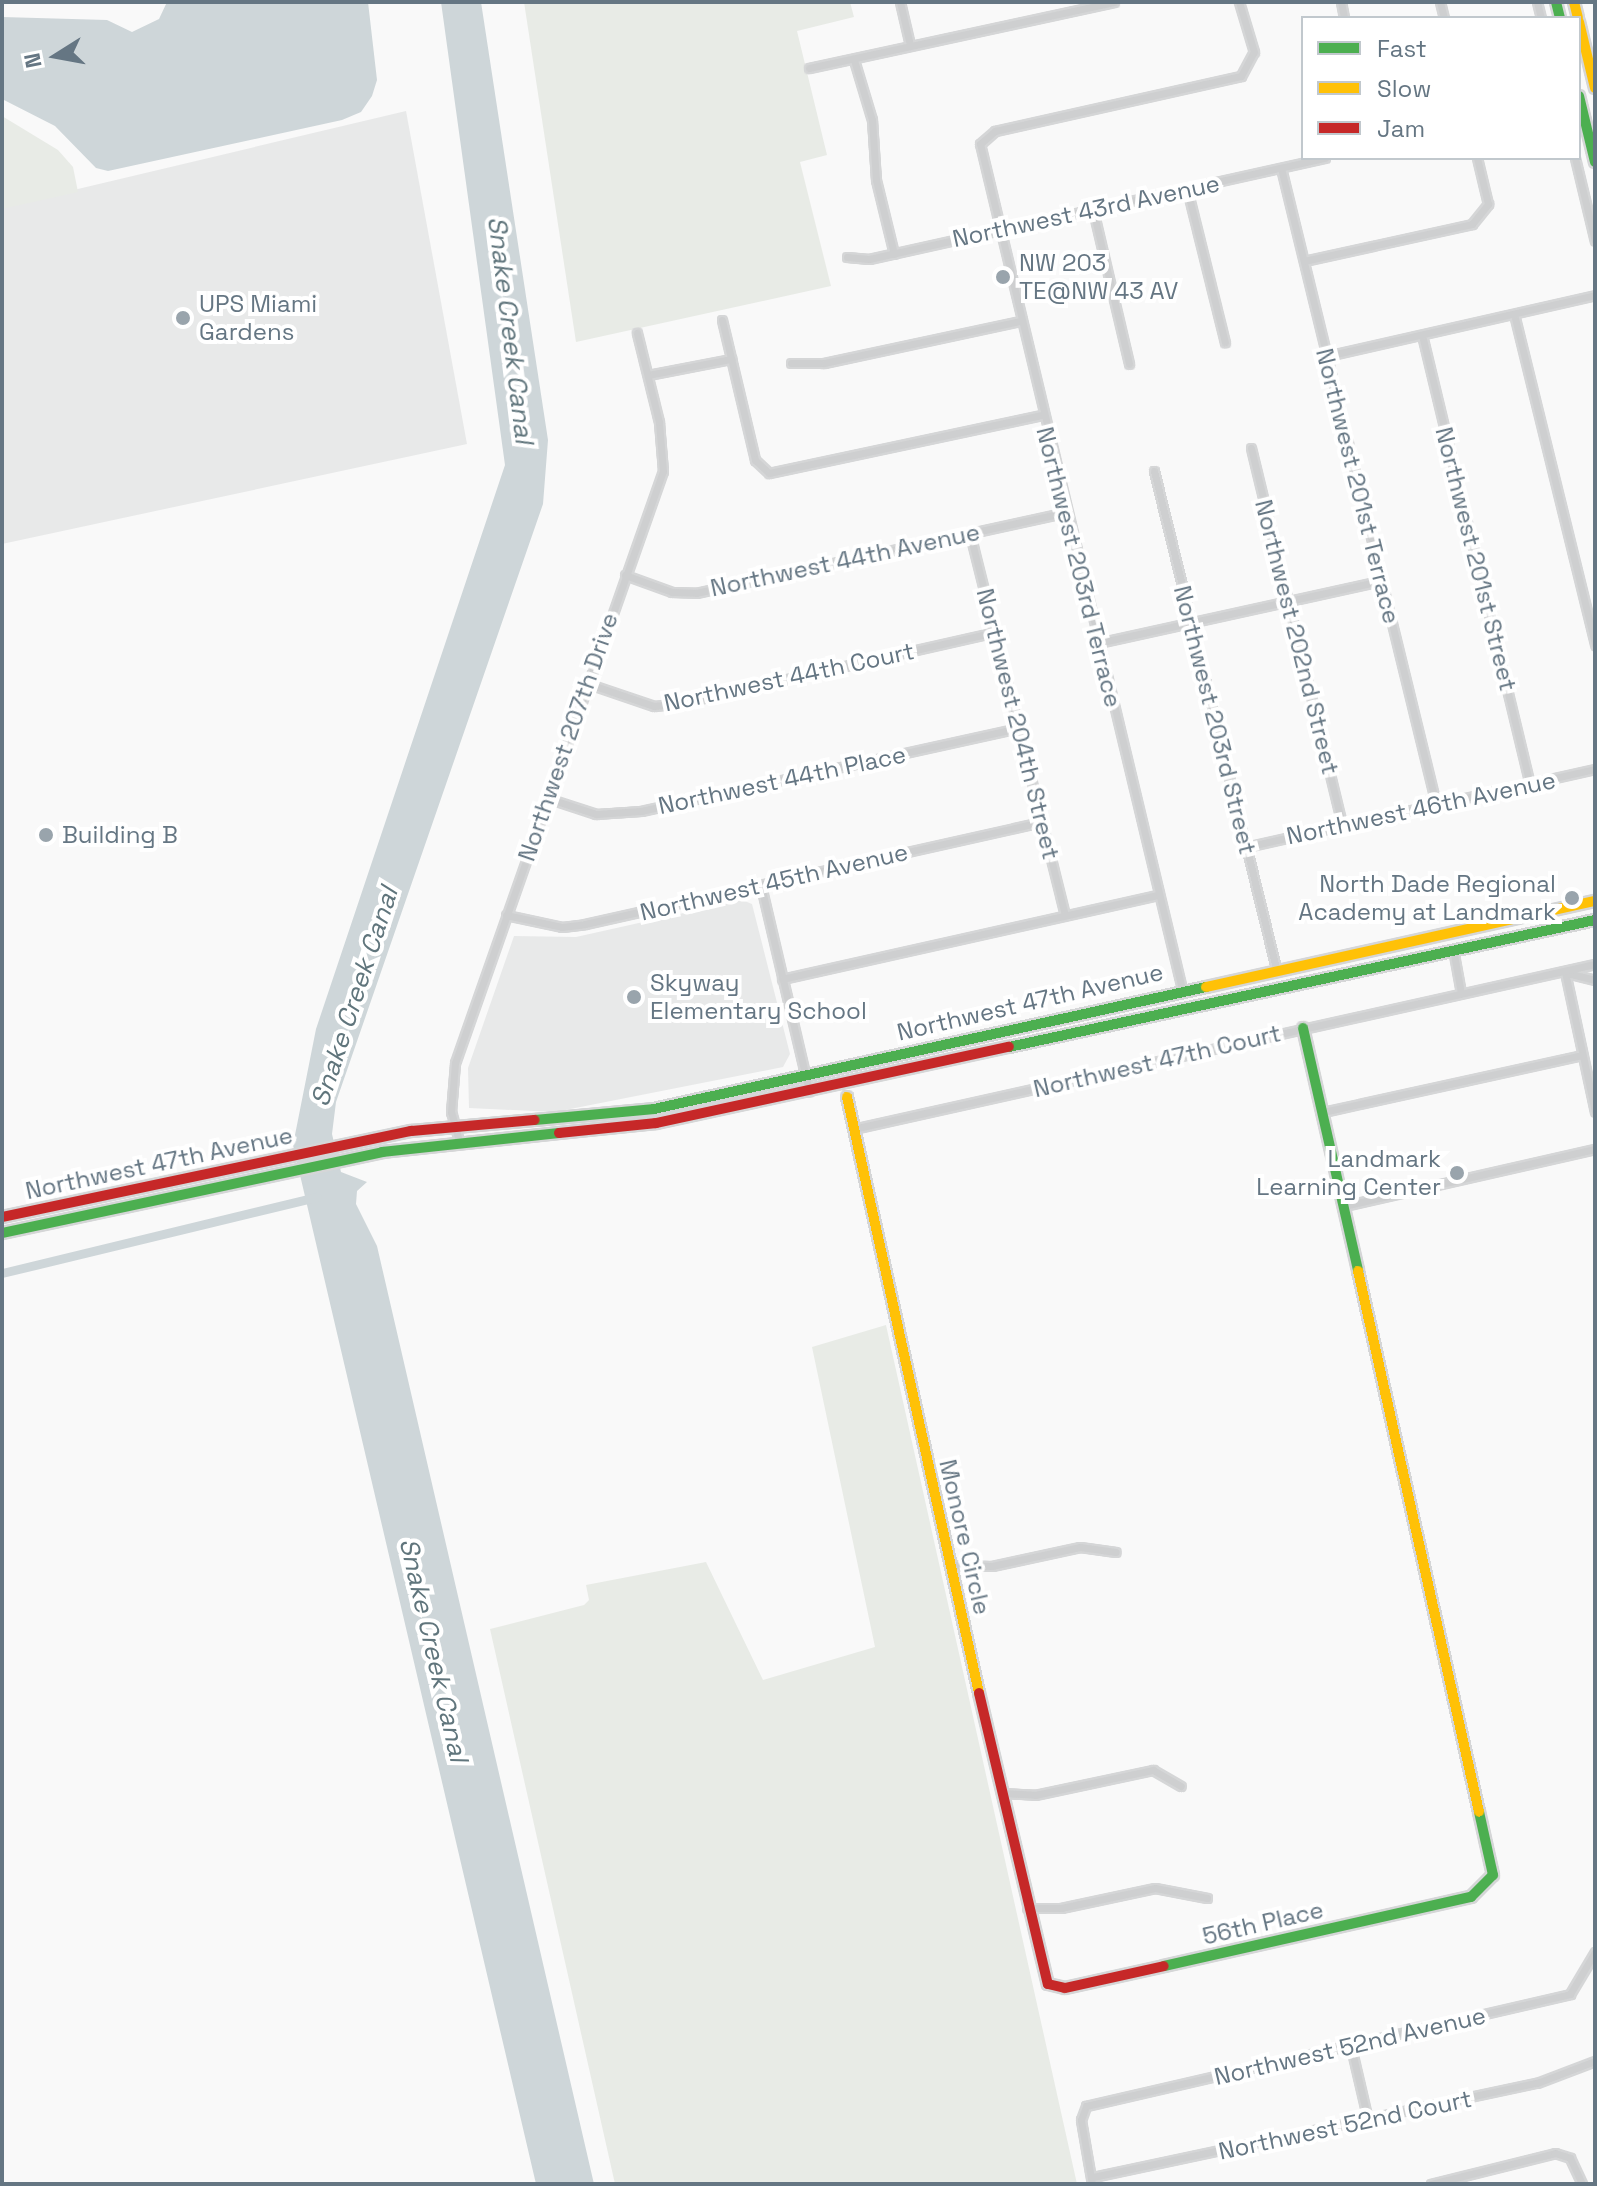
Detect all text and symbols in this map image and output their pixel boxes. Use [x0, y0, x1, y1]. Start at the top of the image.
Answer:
north arrow [16, 16, 96, 96]
legend [1301, 16, 1581, 160]
text: Fast [1377, 33, 1427, 64]
text: N [17, 51, 48, 70]
text: Slow [1377, 73, 1431, 104]
text: Jam [1377, 113, 1425, 144]
street label: Northwest 43rd Avenue [950, 169, 1222, 253]
water label: Snake Creek Canal [481, 215, 539, 445]
place label: NW 203 TE@NW 43 AV [1019, 249, 1179, 305]
marker: NW 203 TE@NW 43 AV [994, 268, 1012, 286]
place label: UPS Miami Gardens [199, 290, 317, 346]
marker: UPS Miami Gardens [174, 309, 192, 327]
street label: Northwest 201st Terrace [1310, 345, 1406, 627]
street label: Northwest 203rd Terrace [1030, 424, 1128, 710]
street label: Northwest 201st Street [1429, 424, 1523, 694]
street label: Northwest 202nd Street [1249, 497, 1345, 777]
street label: Northwest 44th Avenue [708, 517, 982, 603]
street label: Northwest 203rd Street [1168, 583, 1262, 857]
street label: Northwest 204th Street [970, 585, 1066, 863]
street label: Northwest 207th Drive [512, 609, 624, 865]
street label: Northwest 44th Court [661, 636, 917, 718]
street label: Northwest 44th Place [656, 740, 908, 820]
street label: Northwest 46th Avenue [1284, 765, 1558, 851]
place label: Building B [62, 821, 178, 849]
marker: Building B [37, 826, 55, 844]
street label: Northwest 45th Avenue [637, 837, 911, 927]
place label: North Dade Regional Academy at Landmark [1298, 870, 1556, 926]
water label: Snake Creek Canal [305, 883, 405, 1111]
marker: North Dade Regional Academy at Landmark [1563, 889, 1581, 907]
street label: Northwest 47th Avenue [894, 957, 1166, 1047]
place label: Skyway Elementary School [650, 969, 867, 1025]
marker: Skyway Elementary School [625, 988, 643, 1006]
street label: Northwest 47th Court [1031, 1019, 1283, 1103]
street label: Northwest 47th Avenue [23, 1121, 295, 1205]
place label: Landmark Learning Center [1256, 1145, 1441, 1201]
marker: Landmark Learning Center [1448, 1164, 1466, 1182]
street label: Monore Circle [933, 1457, 997, 1617]
water label: Snake Creek Canal [392, 1535, 474, 1765]
street label: 56th Place [1200, 1895, 1326, 1951]
street label: Northwest 52nd Avenue [1211, 2001, 1489, 2091]
street label: Northwest 52nd Court [1216, 2084, 1474, 2166]

